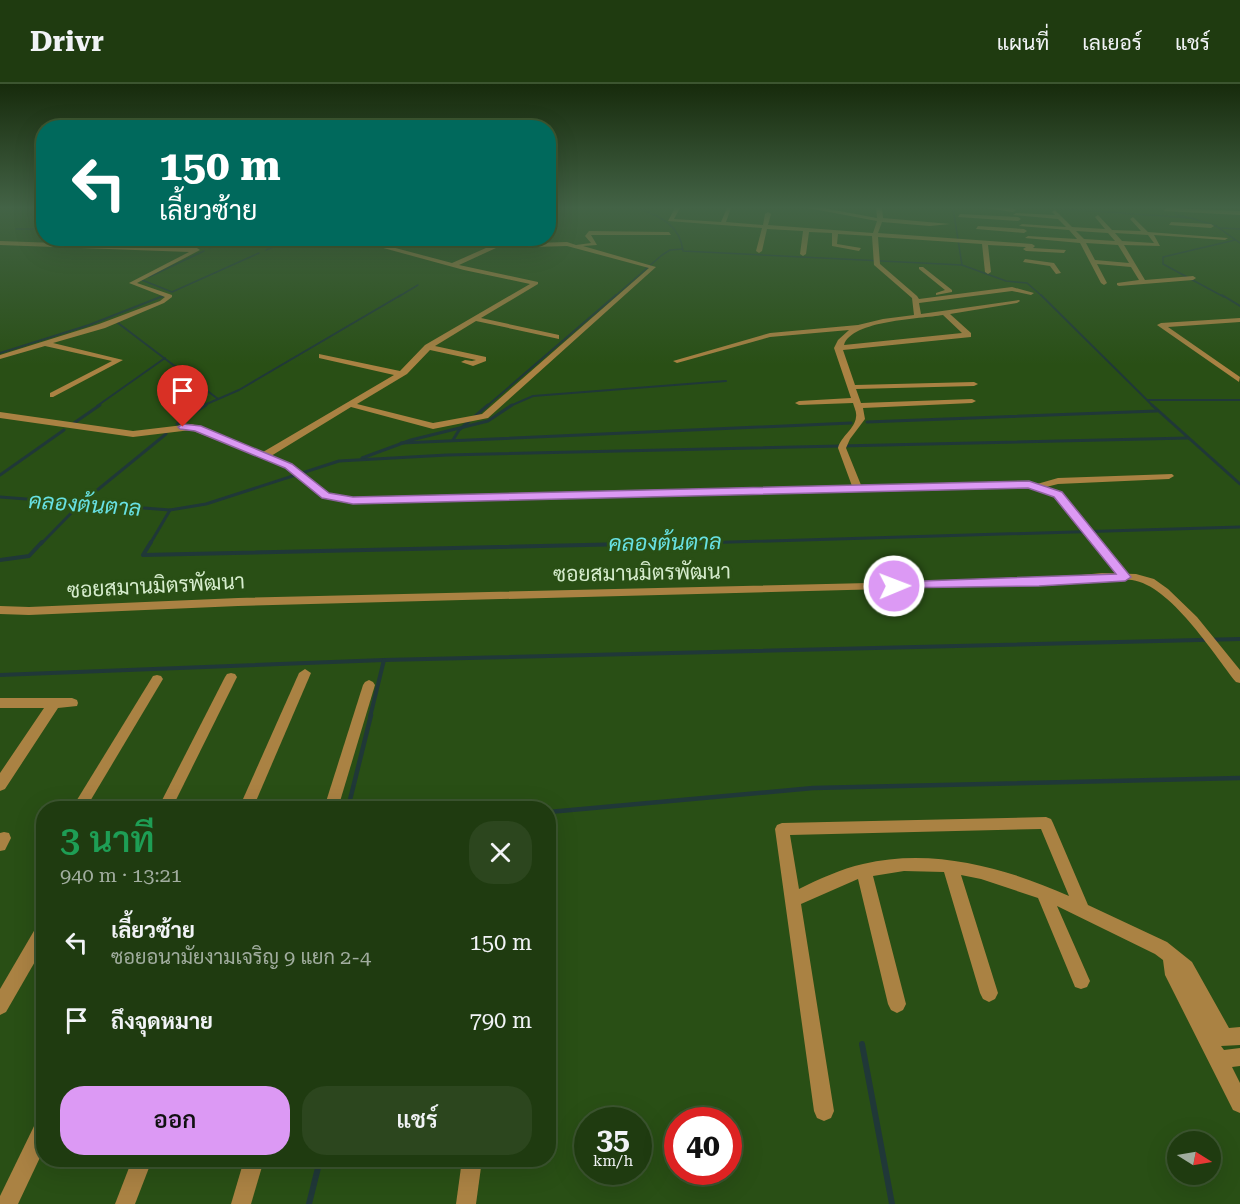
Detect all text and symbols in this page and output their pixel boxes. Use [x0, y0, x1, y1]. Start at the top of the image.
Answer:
text: Drivr [30, 25, 104, 58]
text: แผนที่ [997, 31, 1049, 55]
text: เลเยอร์ [1082, 31, 1142, 55]
text: แชร์ [1175, 31, 1210, 55]
text: 150 m [159, 141, 281, 190]
icon: left [60, 144, 138, 222]
text: เลี้ยวซ้าย [159, 195, 257, 227]
pin [157, 365, 208, 427]
icon: arrive [166, 374, 199, 407]
water label: คลองต้นตาล [28, 487, 142, 521]
water label: คลองต้นตาล [608, 528, 722, 556]
position arrow [862, 554, 926, 618]
street label: ซอยสมานมิตรพัฒนา [553, 559, 731, 587]
street label: ซอยสมานมิตรพัฒนา [67, 569, 245, 603]
text: 3 นาที [60, 819, 155, 861]
button: close [469, 821, 532, 884]
text: 940 m · 13:21 [60, 863, 182, 887]
text: เลี้ยวซ้าย [111, 918, 195, 943]
icon: left [60, 926, 93, 959]
text: 150 m [469, 930, 532, 955]
text: ซอยอนามัยงามเจริญ 9 แยก 2-4 [111, 945, 371, 969]
icon: arrive [60, 1004, 93, 1037]
text: 790 m [469, 1008, 532, 1033]
text: ถึงจุดหมาย [111, 1009, 213, 1034]
button: ออก [60, 1086, 290, 1155]
button: แชร์ [302, 1086, 532, 1155]
speed limit sign: 40 [664, 1107, 742, 1185]
text: 35 [596, 1121, 630, 1156]
north arrow [1167, 1131, 1221, 1185]
map controls [1167, 1131, 1221, 1185]
text: km/h [593, 1152, 633, 1170]

